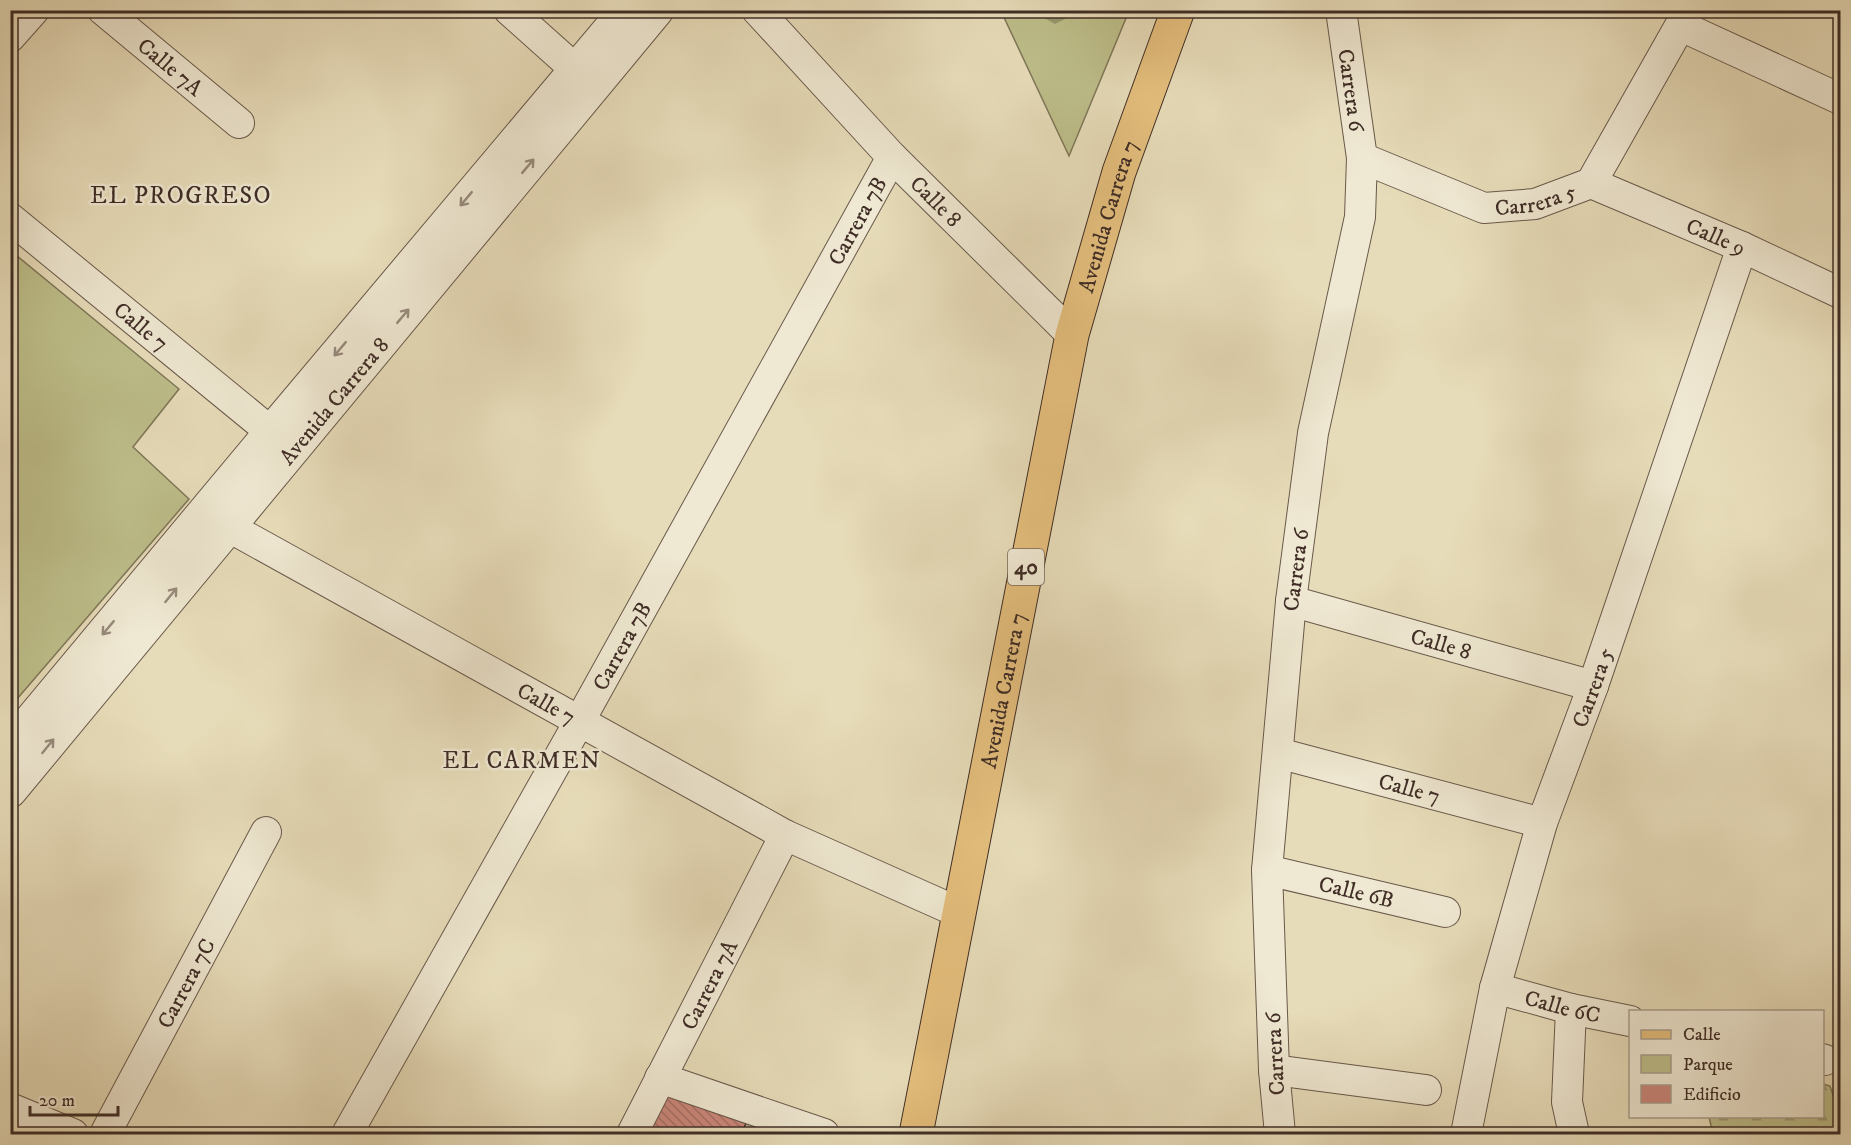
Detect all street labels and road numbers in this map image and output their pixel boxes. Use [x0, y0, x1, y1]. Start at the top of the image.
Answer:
street label: Calle 7A [132, 33, 209, 103]
street label: Carrera 6 [1331, 47, 1370, 135]
street label: Avenida Carrera 7 [1073, 137, 1144, 296]
street label: Calle 8 [904, 171, 967, 233]
street label: Carrera 7B [823, 172, 893, 270]
street label: Carrera 5 [1494, 178, 1580, 222]
street label: Calle 9 [1682, 213, 1749, 262]
street label: Calle 7 [108, 297, 173, 357]
street label: Avenida Carrera 8 [274, 332, 395, 471]
street label: Carrera 6 [1278, 525, 1316, 612]
road number: 40 [1008, 549, 1044, 585]
street label: Carrera 7B [587, 597, 658, 696]
street label: Avenida Carrera 7 [976, 611, 1032, 771]
street label: Calle 8 [1407, 623, 1474, 666]
street label: Carrera 5 [1567, 644, 1620, 731]
street label: Calle 7 [512, 677, 580, 731]
street label: Calle 7 [1375, 768, 1443, 810]
street label: Calle 6B [1316, 871, 1396, 914]
street label: Carrera 7C [152, 934, 222, 1033]
street label: Carrera 7A [676, 935, 745, 1035]
street label: Calle 6C [1521, 985, 1602, 1030]
street label: Carrera 6 [1260, 1010, 1291, 1096]

